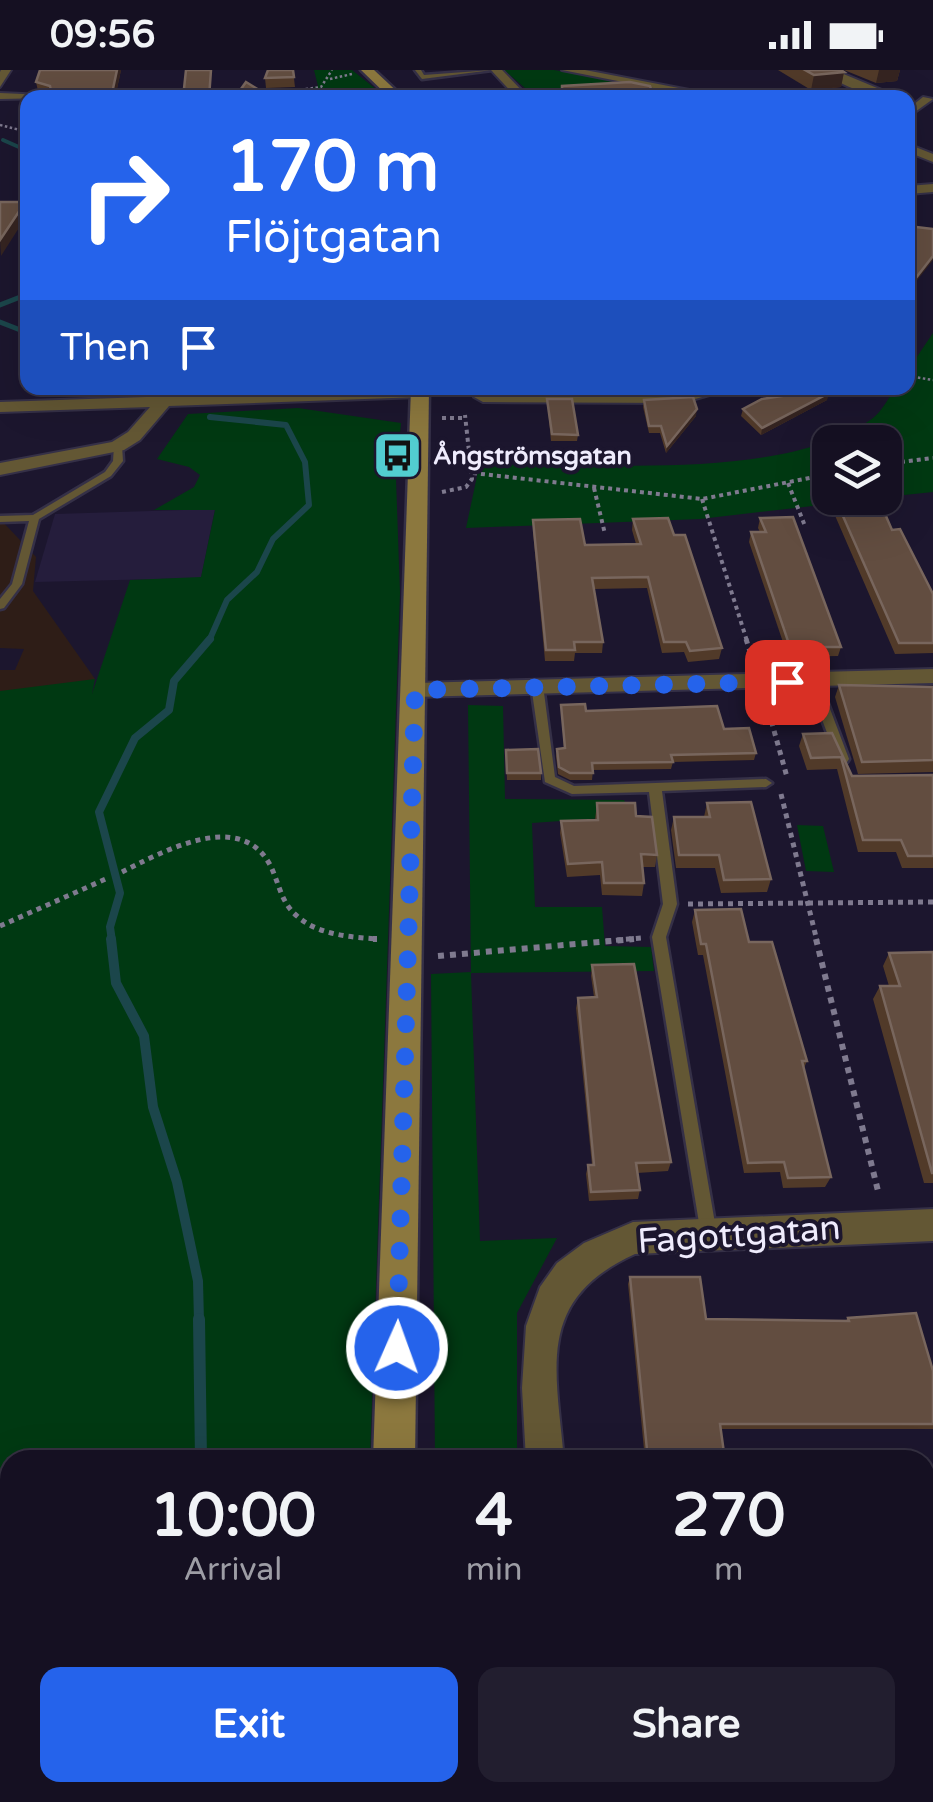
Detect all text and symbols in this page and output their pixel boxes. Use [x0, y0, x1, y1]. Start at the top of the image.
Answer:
text: 09:56 [50, 12, 155, 58]
text: 170 m [225, 126, 439, 210]
icon: right [60, 130, 190, 260]
text: Flöjtgatan [225, 211, 442, 265]
icon: arrive [171, 320, 226, 375]
text: Then [60, 325, 151, 371]
map controls [812, 425, 902, 515]
button: layers [812, 425, 902, 515]
bus stop icon: Ångströmsgatan [372, 430, 424, 482]
place label: Ångströmsgatan [433, 440, 632, 471]
pin [745, 640, 830, 725]
icon: arrive [760, 655, 815, 710]
street label: Fagottgatan [636, 1207, 842, 1263]
position arrow [345, 1296, 449, 1400]
text: 10:00 [150, 1480, 316, 1552]
text: 4 [475, 1480, 513, 1552]
text: 270 [672, 1480, 785, 1552]
text: Arrival [183, 1551, 282, 1589]
text: min [466, 1551, 523, 1589]
text: m [714, 1551, 743, 1589]
button: Exit [40, 1667, 458, 1782]
button: Share [478, 1667, 895, 1782]

